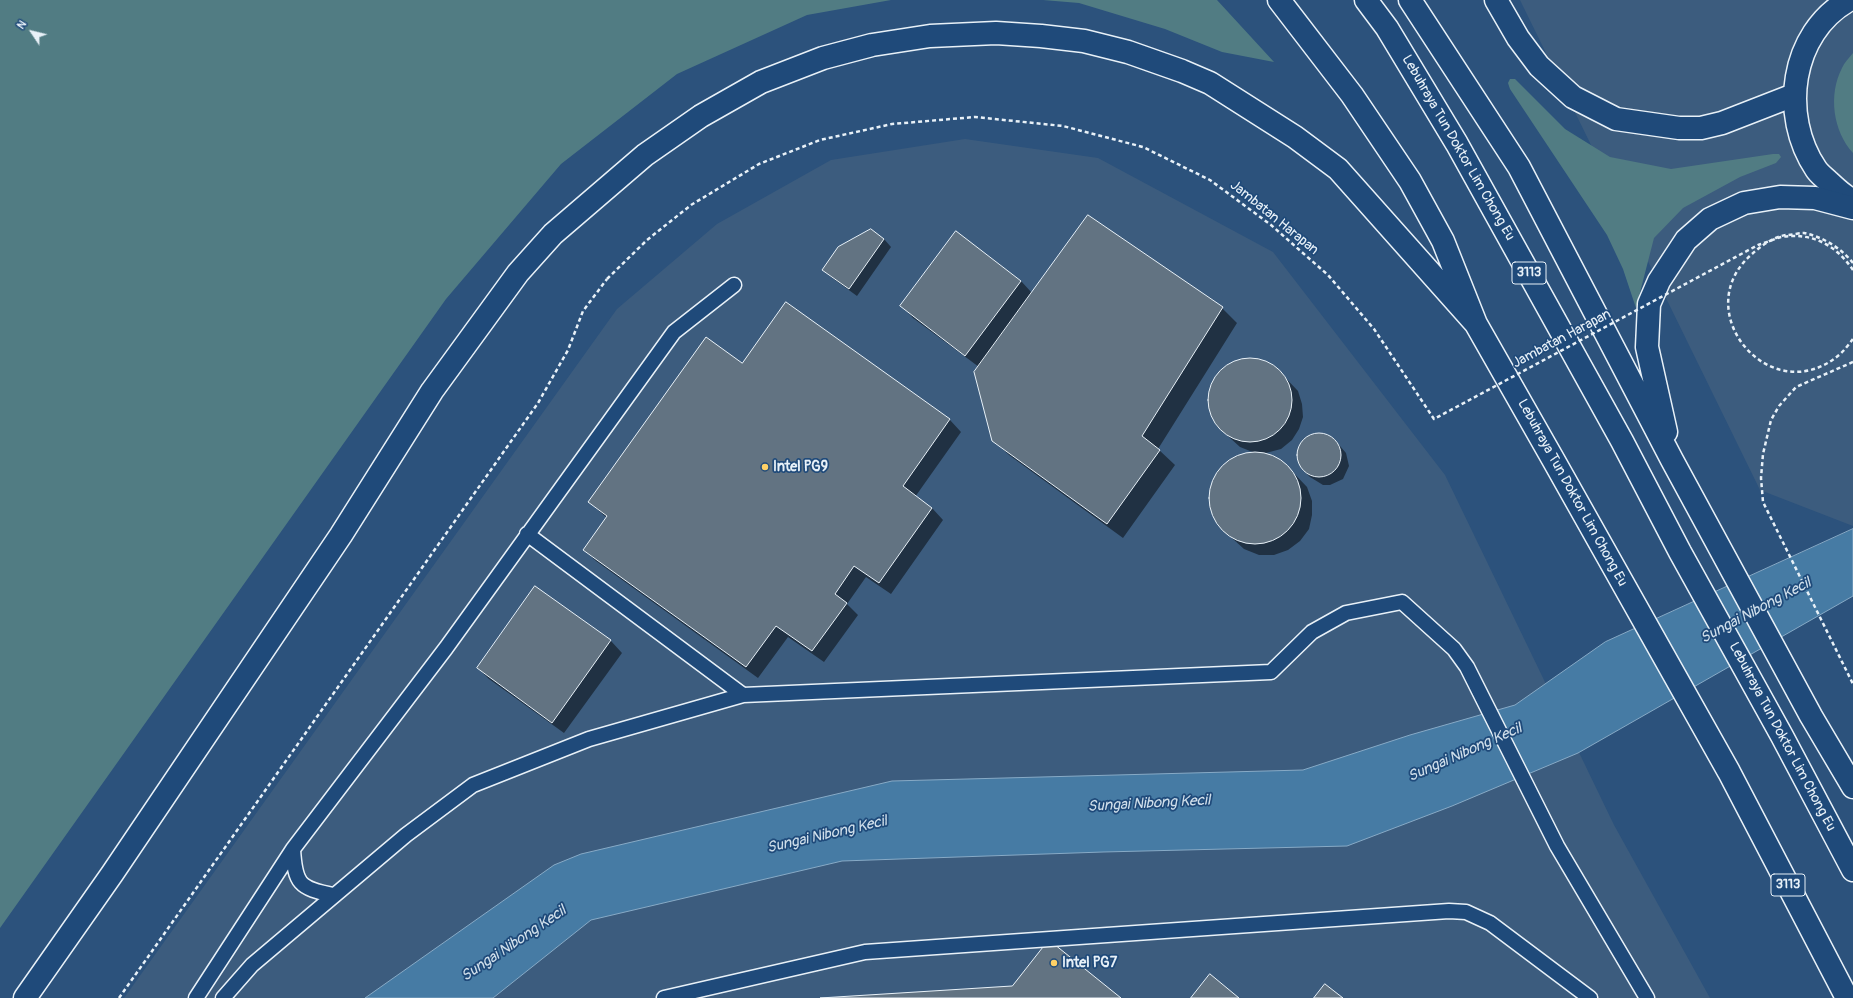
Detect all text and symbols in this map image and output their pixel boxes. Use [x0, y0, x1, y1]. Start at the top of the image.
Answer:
north arrow [12, 12, 52, 52]
text: N [14, 18, 29, 32]
street label: Lebuhraya Tun Doktor Lim Chong Eu [1398, 52, 1518, 244]
street label: Jambatan Harapan [1226, 177, 1322, 259]
road number: 3113 [1512, 262, 1546, 284]
street label: Jambatan Harapan [1510, 306, 1614, 372]
street label: Lebuhraya Tun Doktor Lim Chong Eu [1513, 396, 1631, 590]
place label: Intel PG9 [773, 459, 828, 475]
marker: Intel PG9 [760, 462, 770, 472]
water label: Sungai Nibong Kecil [1698, 574, 1814, 648]
street label: Lebuhraya Tun Doktor Lim Chong Eu [1725, 640, 1839, 834]
water label: Sungai Nibong Kecil [1405, 720, 1525, 786]
water label: Sungai Nibong Kecil [1087, 792, 1211, 816]
water label: Sungai Nibong Kecil [765, 812, 889, 858]
road number: 3113 [1771, 874, 1805, 896]
water label: Sungai Nibong Kecil [458, 902, 570, 986]
place label: Intel PG7 [1062, 955, 1117, 971]
marker: Intel PG7 [1049, 958, 1059, 968]

